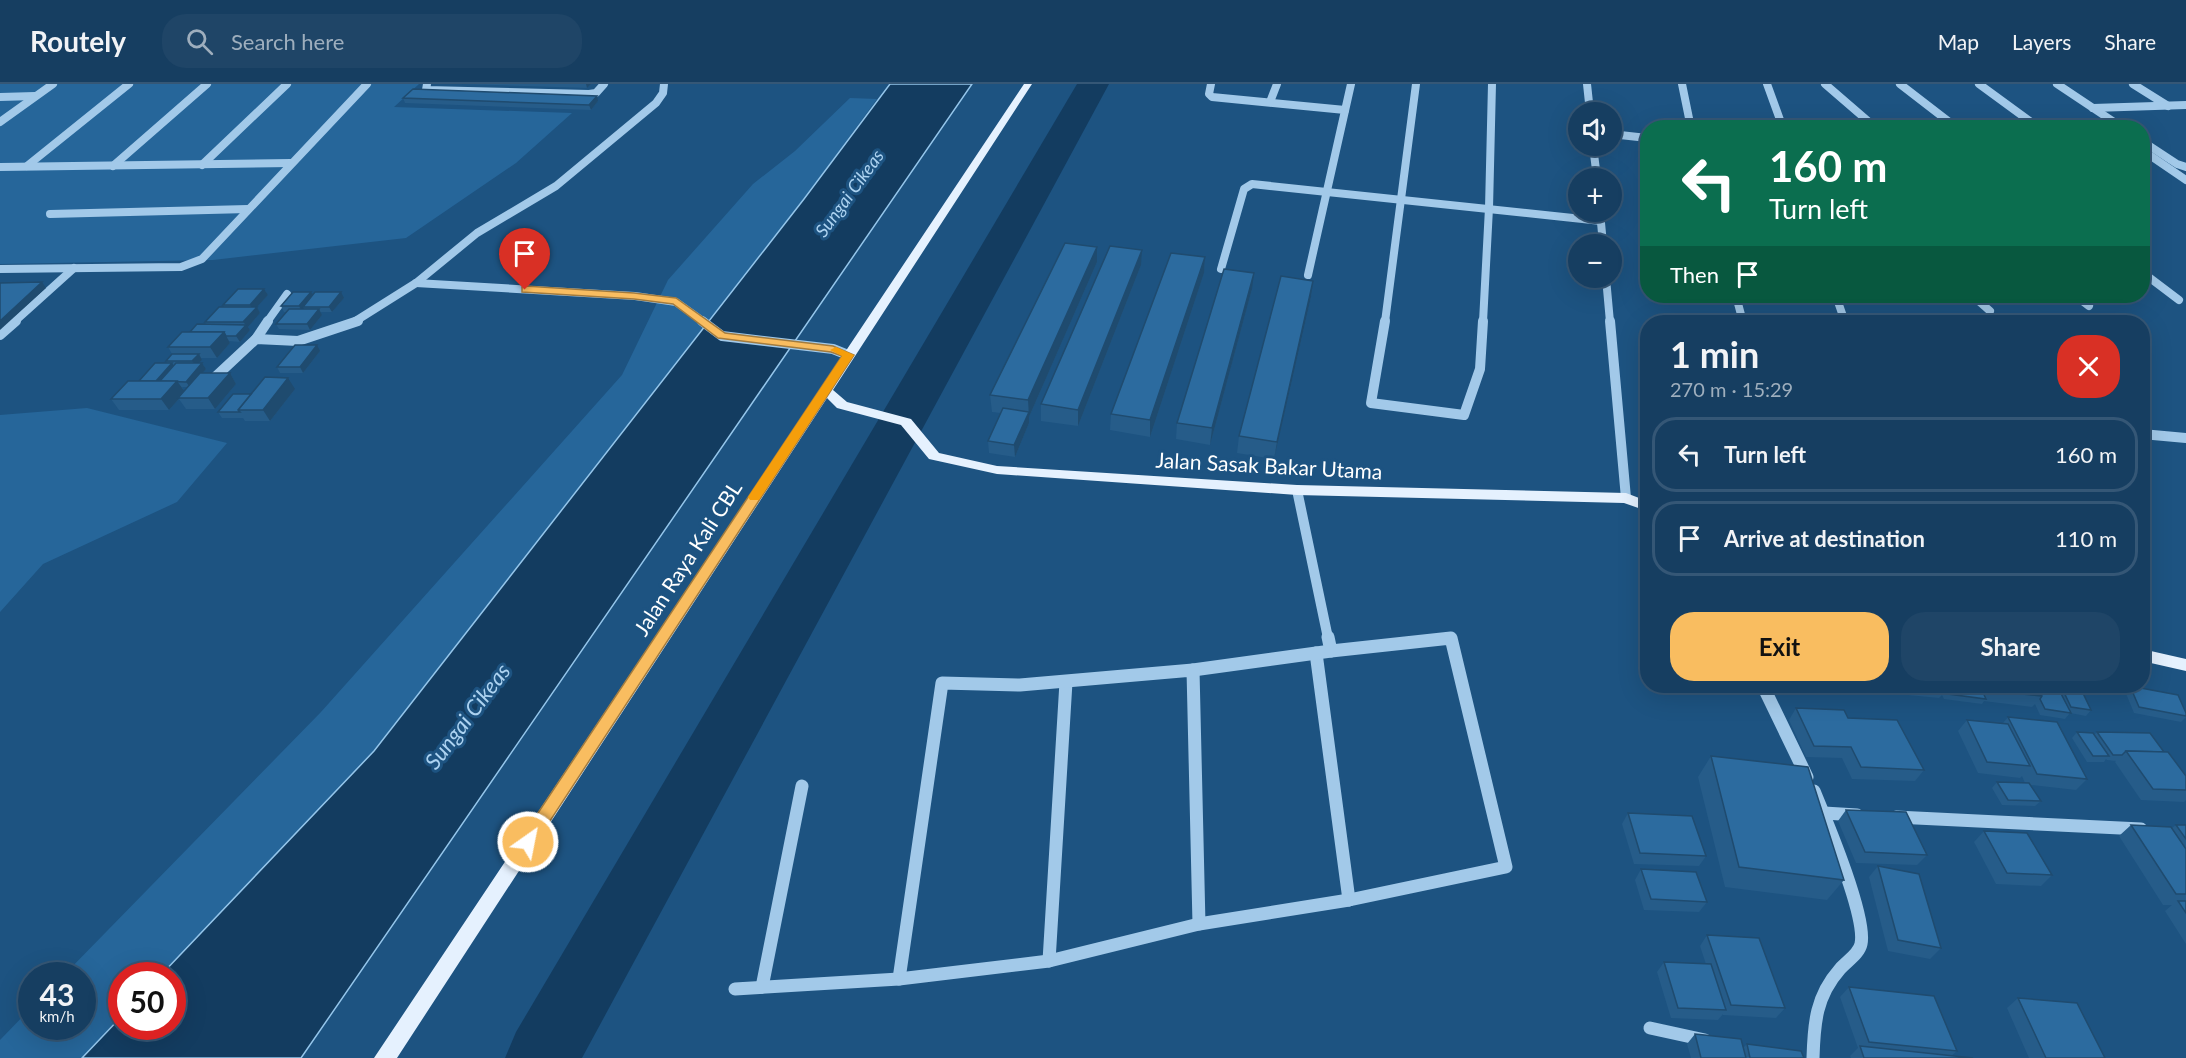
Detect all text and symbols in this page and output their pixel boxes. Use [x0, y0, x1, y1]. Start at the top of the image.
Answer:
search box [162, 14, 582, 68]
text: Routely [30, 24, 126, 58]
icon: search [183, 25, 216, 58]
text: Search here [231, 28, 344, 55]
text: Map [1938, 29, 1979, 54]
text: Layers [2012, 29, 2071, 54]
text: Share [2104, 29, 2156, 54]
map controls [1568, 102, 1622, 288]
button: sound [1568, 102, 1622, 156]
text: 160 m [1769, 141, 1887, 191]
icon: left [1670, 144, 1748, 222]
water label: Sungai Cikeas [810, 145, 888, 241]
button: + [1568, 168, 1622, 222]
text: Turn left [1769, 192, 1868, 225]
pin [499, 228, 550, 290]
button: − [1568, 234, 1622, 288]
icon: arrive [508, 237, 541, 270]
icon: arrive [1731, 258, 1764, 291]
text: Then [1670, 261, 1719, 288]
text: 1 min [1670, 332, 1759, 376]
button: close [2057, 335, 2120, 398]
text: 270 m · 15:29 [1670, 377, 1793, 401]
icon: left [1673, 438, 1706, 471]
text: Turn left [1724, 441, 1806, 468]
text: 160 m [2055, 441, 2117, 468]
street label: Jalan Sasak Bakar Utama [1155, 447, 1383, 483]
street label: Jalan Raya Kali CBL [628, 476, 746, 640]
icon: arrive [1673, 522, 1706, 555]
text: Arrive at destination [1724, 525, 1925, 552]
text: 110 m [2055, 525, 2117, 552]
button: Exit [1670, 612, 1889, 681]
button: Share [1901, 612, 2120, 681]
water label: Sungai Cikeas [419, 658, 516, 774]
position arrow [496, 810, 560, 874]
speed limit sign: 50 [108, 962, 186, 1040]
text: 43 [40, 976, 74, 1012]
text: km/h [39, 1007, 75, 1025]

